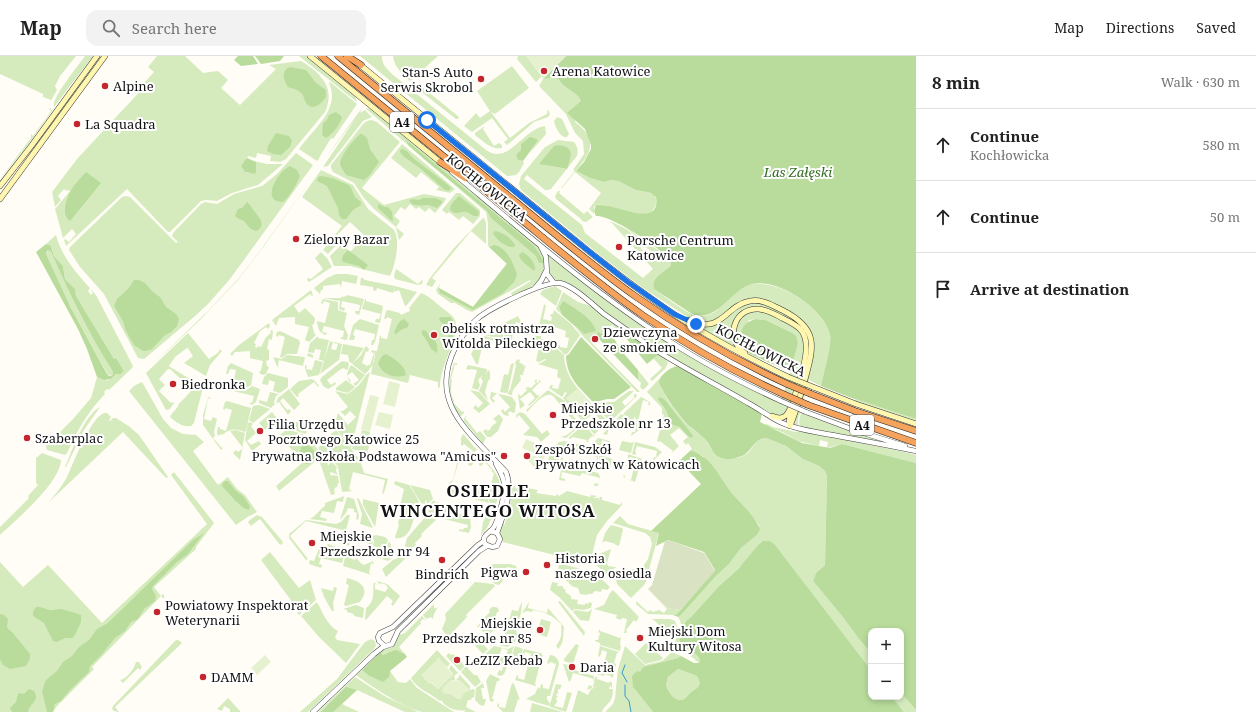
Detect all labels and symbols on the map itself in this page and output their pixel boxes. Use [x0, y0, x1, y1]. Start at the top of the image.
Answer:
place label: Arena Katowice [552, 62, 651, 80]
place label: Stan-S Auto Serwis Skrobol [380, 63, 473, 96]
marker: Arena Katowice [539, 66, 549, 76]
marker: Stan-S Auto Serwis Skrobol [476, 74, 486, 84]
place label: Alpine [113, 77, 154, 95]
marker: Alpine [100, 81, 110, 91]
route start [418, 111, 436, 129]
road number: A4 [390, 112, 414, 132]
place label: La Squadra [85, 115, 156, 133]
marker: La Squadra [72, 119, 82, 129]
street label: KOCHŁOWICKA [443, 149, 532, 226]
park label: Las Załęski [763, 163, 832, 181]
place label: Zielony Bazar [304, 230, 389, 248]
place label: Porsche Centrum Katowice [627, 231, 734, 264]
marker: Zielony Bazar [291, 234, 301, 244]
marker: Porsche Centrum Katowice [614, 242, 624, 252]
route end [687, 315, 705, 333]
place label: obelisk rotmistrza Witolda Pileckiego [442, 319, 557, 352]
street label: KOCHŁOWICKA [713, 320, 810, 381]
place label: Dziewczyna ze smokiem [603, 323, 678, 356]
marker: obelisk rotmistrza Witolda Pileckiego [429, 330, 439, 340]
marker: Dziewczyna ze smokiem [590, 334, 600, 344]
place label: Biedronka [181, 375, 246, 393]
marker: Biedronka [168, 379, 178, 389]
place label: Miejskie Przedszkole nr 13 [561, 399, 671, 432]
marker: Miejskie Przedszkole nr 13 [548, 410, 558, 420]
place label: Filia Urzędu Pocztowego Katowice 25 [268, 415, 420, 448]
road number: A4 [850, 415, 874, 435]
marker: Filia Urzędu Pocztowego Katowice 25 [255, 426, 265, 436]
place label: Szaberplac [35, 429, 103, 447]
marker: Szaberplac [22, 433, 32, 443]
place label: Zespół Szkół Prywatnych w Katowicach [535, 440, 700, 473]
place label: Prywatna Szkoła Podstawowa "Amicus" [252, 447, 496, 465]
marker: Prywatna Szkoła Podstawowa "Amicus" [499, 451, 509, 461]
marker: Zespół Szkół Prywatnych w Katowicach [522, 451, 532, 461]
district label: OSIEDLE WINCENTEGO WITOSA [380, 479, 596, 522]
place label: Miejskie Przedszkole nr 94 [320, 527, 430, 560]
marker: Miejskie Przedszkole nr 94 [307, 538, 317, 548]
place label: Historia naszego osiedla [555, 549, 652, 582]
marker: Bindrich [437, 555, 447, 565]
marker: Historia naszego osiedla [542, 560, 552, 570]
place label: Pigwa [480, 563, 518, 581]
place label: Bindrich [415, 565, 469, 583]
marker: Pigwa [521, 567, 531, 577]
place label: Powiatowy Inspektorat Weterynarii [165, 596, 309, 629]
marker: Powiatowy Inspektorat Weterynarii [152, 607, 162, 617]
place label: Miejskie Przedszkole nr 85 [422, 614, 532, 647]
place label: Miejski Dom Kultury Witosa [648, 622, 742, 655]
marker: Miejskie Przedszkole nr 85 [535, 625, 545, 635]
marker: Miejski Dom Kultury Witosa [635, 633, 645, 643]
place label: LeZIZ Kebab [465, 651, 543, 669]
marker: LeZIZ Kebab [452, 655, 462, 665]
place label: Daria [580, 658, 614, 676]
marker: Daria [567, 662, 577, 672]
place label: DAMM [211, 668, 254, 686]
marker: DAMM [198, 672, 208, 682]

